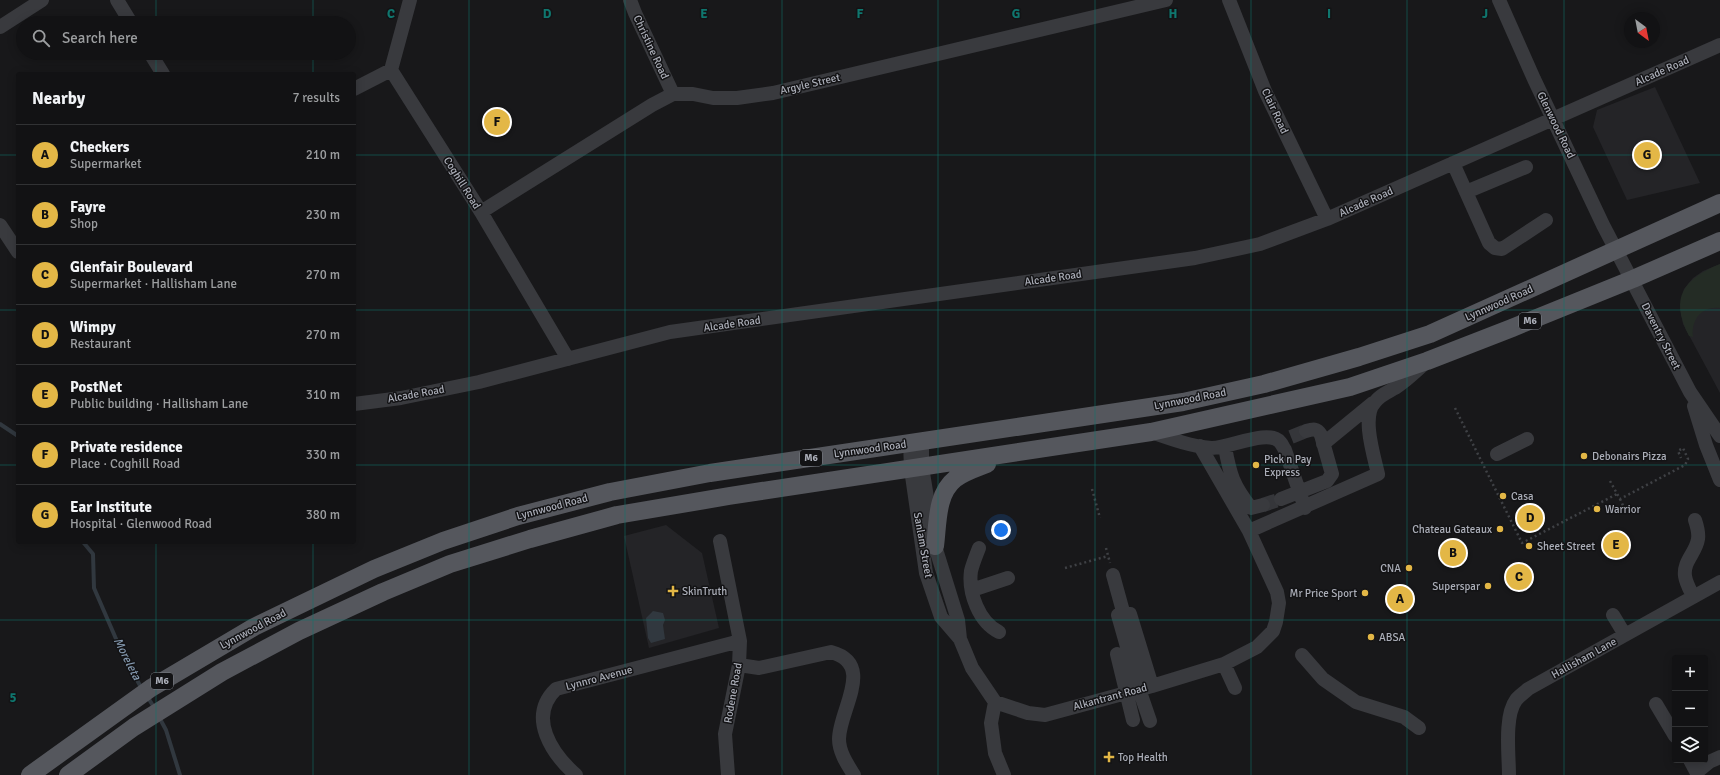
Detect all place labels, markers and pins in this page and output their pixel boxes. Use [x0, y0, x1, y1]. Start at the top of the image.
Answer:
pin: F [484, 107, 510, 137]
pin: G [1634, 140, 1660, 170]
place label: Debonairs Pizza [1592, 450, 1667, 463]
marker: Debonairs Pizza [1579, 451, 1589, 461]
place label: Pick n Pay Express [1264, 453, 1312, 479]
marker: Pick n Pay Express [1251, 460, 1261, 470]
place label: Casa [1511, 490, 1534, 503]
marker: Casa [1498, 491, 1508, 501]
pin: D [1517, 503, 1543, 533]
place label: Warrior [1605, 503, 1641, 516]
marker: Warrior [1592, 504, 1602, 514]
place label: Chateau Gateaux [1412, 523, 1492, 536]
marker: Chateau Gateaux [1495, 524, 1505, 534]
pin: E [1603, 530, 1629, 560]
pin: B [1440, 538, 1466, 568]
place label: Sheet Street [1537, 540, 1595, 553]
marker: Sheet Street [1524, 541, 1534, 551]
place label: CNA [1380, 562, 1401, 575]
pin: C [1506, 562, 1532, 592]
marker: CNA [1404, 563, 1414, 573]
place label: Superspar [1432, 580, 1480, 593]
marker: Superspar [1483, 581, 1493, 591]
pin: A [1387, 584, 1413, 614]
marker: SkinTruth [667, 585, 679, 597]
place label: SkinTruth [682, 585, 727, 598]
place label: Mr Price Sport [1290, 587, 1357, 600]
marker: Mr Price Sport [1360, 588, 1370, 598]
place label: ABSA [1379, 631, 1405, 644]
marker: ABSA [1366, 632, 1376, 642]
marker: Top Health [1103, 751, 1115, 763]
place label: Top Health [1118, 751, 1168, 764]

